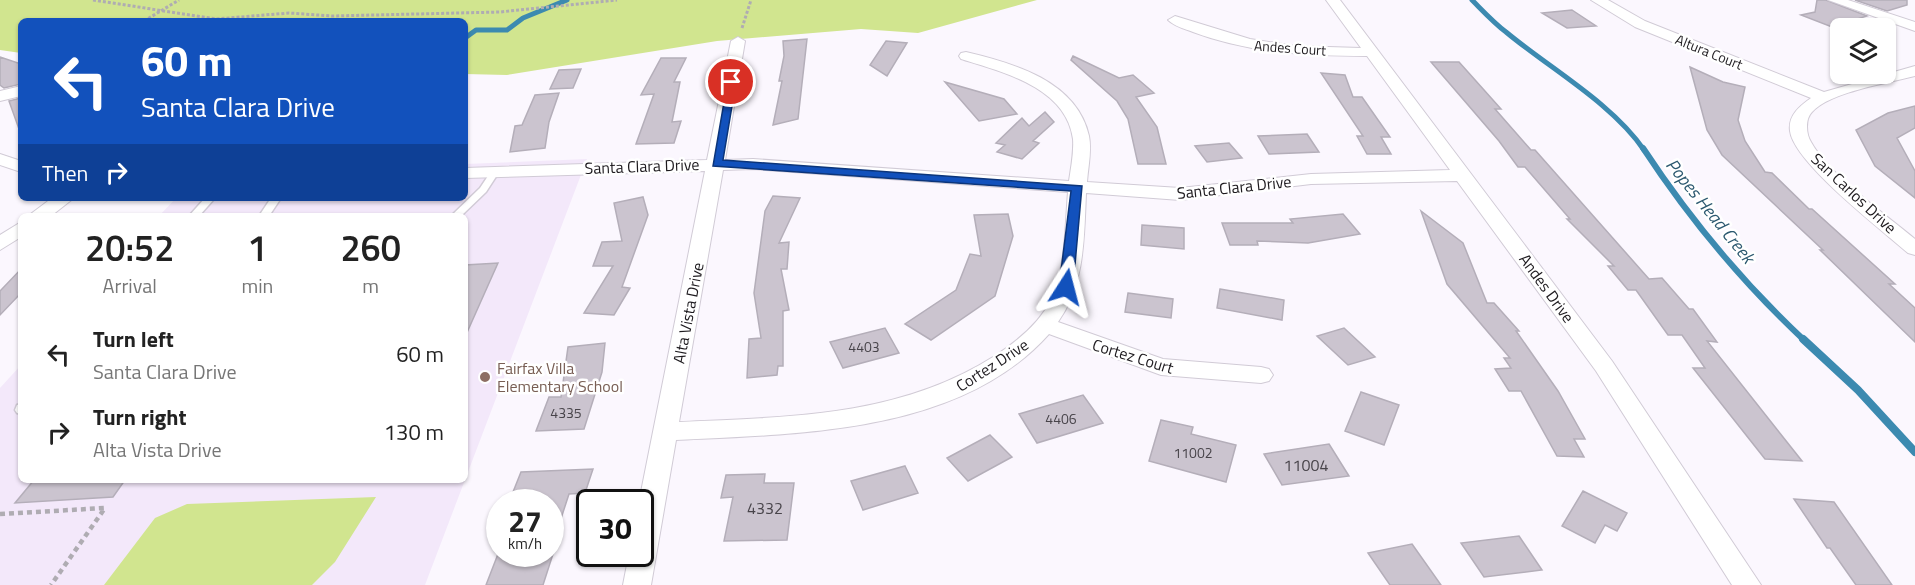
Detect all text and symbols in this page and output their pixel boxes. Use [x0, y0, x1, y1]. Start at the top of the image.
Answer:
map controls [1830, 18, 1896, 84]
button: layers [1830, 18, 1896, 84]
text: 60 m [141, 28, 233, 92]
street label: Altura Court [1672, 29, 1746, 75]
street label: Andes Court [1253, 35, 1327, 60]
icon: left [42, 42, 120, 120]
pin [705, 56, 756, 107]
icon: arrive [714, 65, 747, 98]
text: Santa Clara Drive [141, 86, 335, 127]
street label: San Carlos Drive [1806, 147, 1902, 239]
street label: Santa Clara Drive [584, 152, 700, 180]
water label: Popes Head Creek [1660, 152, 1763, 271]
text: Then [42, 156, 88, 190]
icon: right [100, 156, 133, 189]
street label: Santa Clara Drive [1176, 169, 1292, 205]
text: 20:52 [85, 220, 174, 275]
text: 1 [247, 220, 267, 275]
text: 260 [340, 220, 401, 275]
street label: Andes Drive [1514, 248, 1580, 328]
position arrow [1034, 255, 1098, 319]
street label: Alta Vista Drive [666, 260, 710, 366]
text: Arrival [103, 270, 157, 301]
text: min [241, 270, 273, 301]
text: m [362, 270, 379, 301]
text: Turn left [93, 322, 174, 356]
street label: Cortez Court [1089, 332, 1177, 380]
street label: Cortez Drive [951, 333, 1033, 397]
house number: 4403 [848, 336, 880, 357]
text: 60 m [396, 337, 444, 371]
icon: left [42, 338, 75, 371]
text: Santa Clara Drive [93, 356, 237, 387]
place label: Fairfax Villa Elementary School [497, 356, 623, 398]
marker: Fairfax Villa Elementary School [478, 370, 492, 384]
text: Turn right [93, 400, 187, 434]
house number: 4335 [550, 402, 582, 423]
house number: 4406 [1045, 408, 1077, 429]
text: 130 m [384, 415, 444, 449]
icon: right [42, 416, 75, 449]
text: Alta Vista Drive [93, 434, 221, 465]
house number: 11002 [1173, 442, 1213, 463]
house number: 11004 [1284, 453, 1328, 477]
speed limit sign: 30 [576, 489, 654, 567]
house number: 4332 [747, 496, 783, 520]
text: 27 [508, 498, 542, 544]
text: km/h [508, 532, 542, 555]

